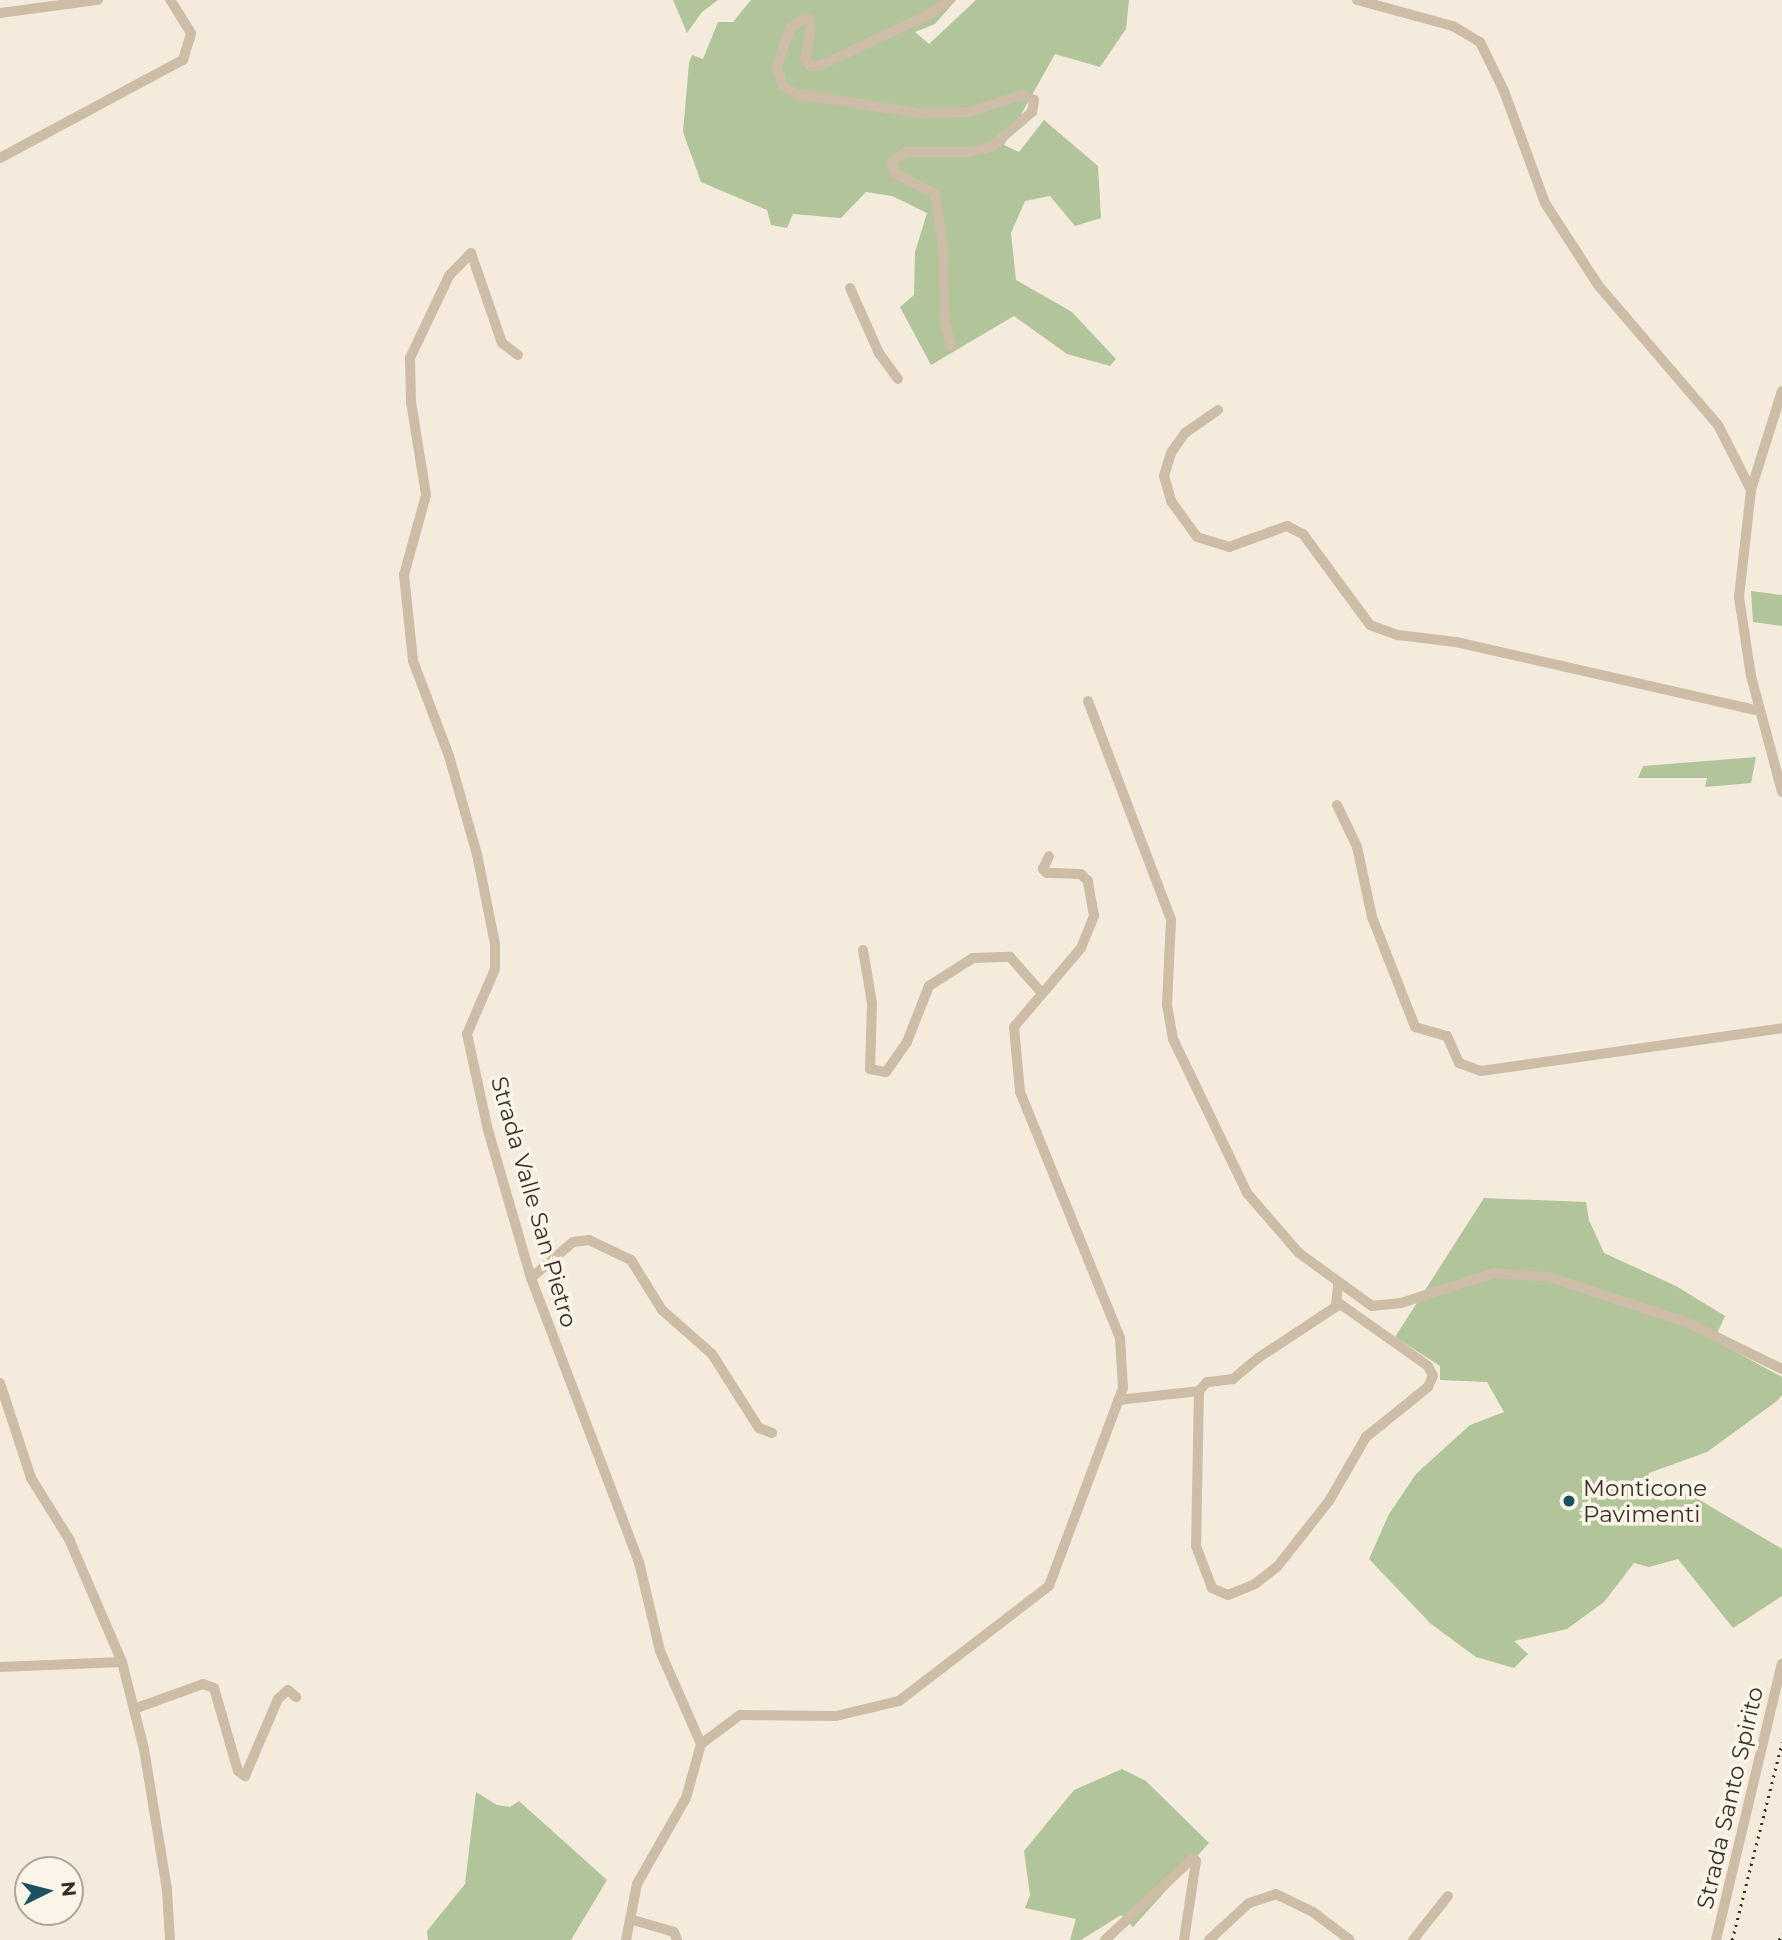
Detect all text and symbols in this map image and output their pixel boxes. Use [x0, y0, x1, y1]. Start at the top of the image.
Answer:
street label: Strada Valle San Pietro [485, 1073, 583, 1331]
place label: Monticone Pavimenti [1583, 1474, 1707, 1528]
marker: Monticone Pavimenti [1561, 1493, 1577, 1509]
street label: Strada Santo Spirito [1691, 1684, 1769, 1912]
north arrow [14, 1856, 84, 1926]
text: N [56, 1880, 81, 1898]

